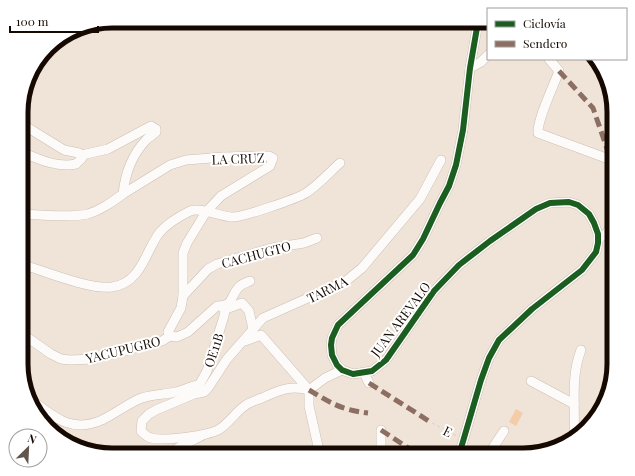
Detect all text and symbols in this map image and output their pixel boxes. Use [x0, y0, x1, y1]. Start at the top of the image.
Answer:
scale bar [10, 8, 98, 34]
legend [487, 8, 627, 60]
text: 100 m [16, 13, 49, 29]
text: Ciclovía [523, 15, 566, 31]
text: Sendero [523, 35, 568, 51]
street label: LA CRUZ [211, 149, 265, 167]
street label: CACHUGTO [219, 237, 293, 271]
street label: TARMA [304, 272, 351, 306]
street label: JUAN AREVALO [366, 278, 434, 361]
street label: YACUPUGRO [83, 331, 162, 367]
street label: OE11B [199, 331, 227, 369]
street label: E [441, 422, 455, 440]
north arrow [8, 428, 48, 468]
text: N [26, 430, 39, 447]

